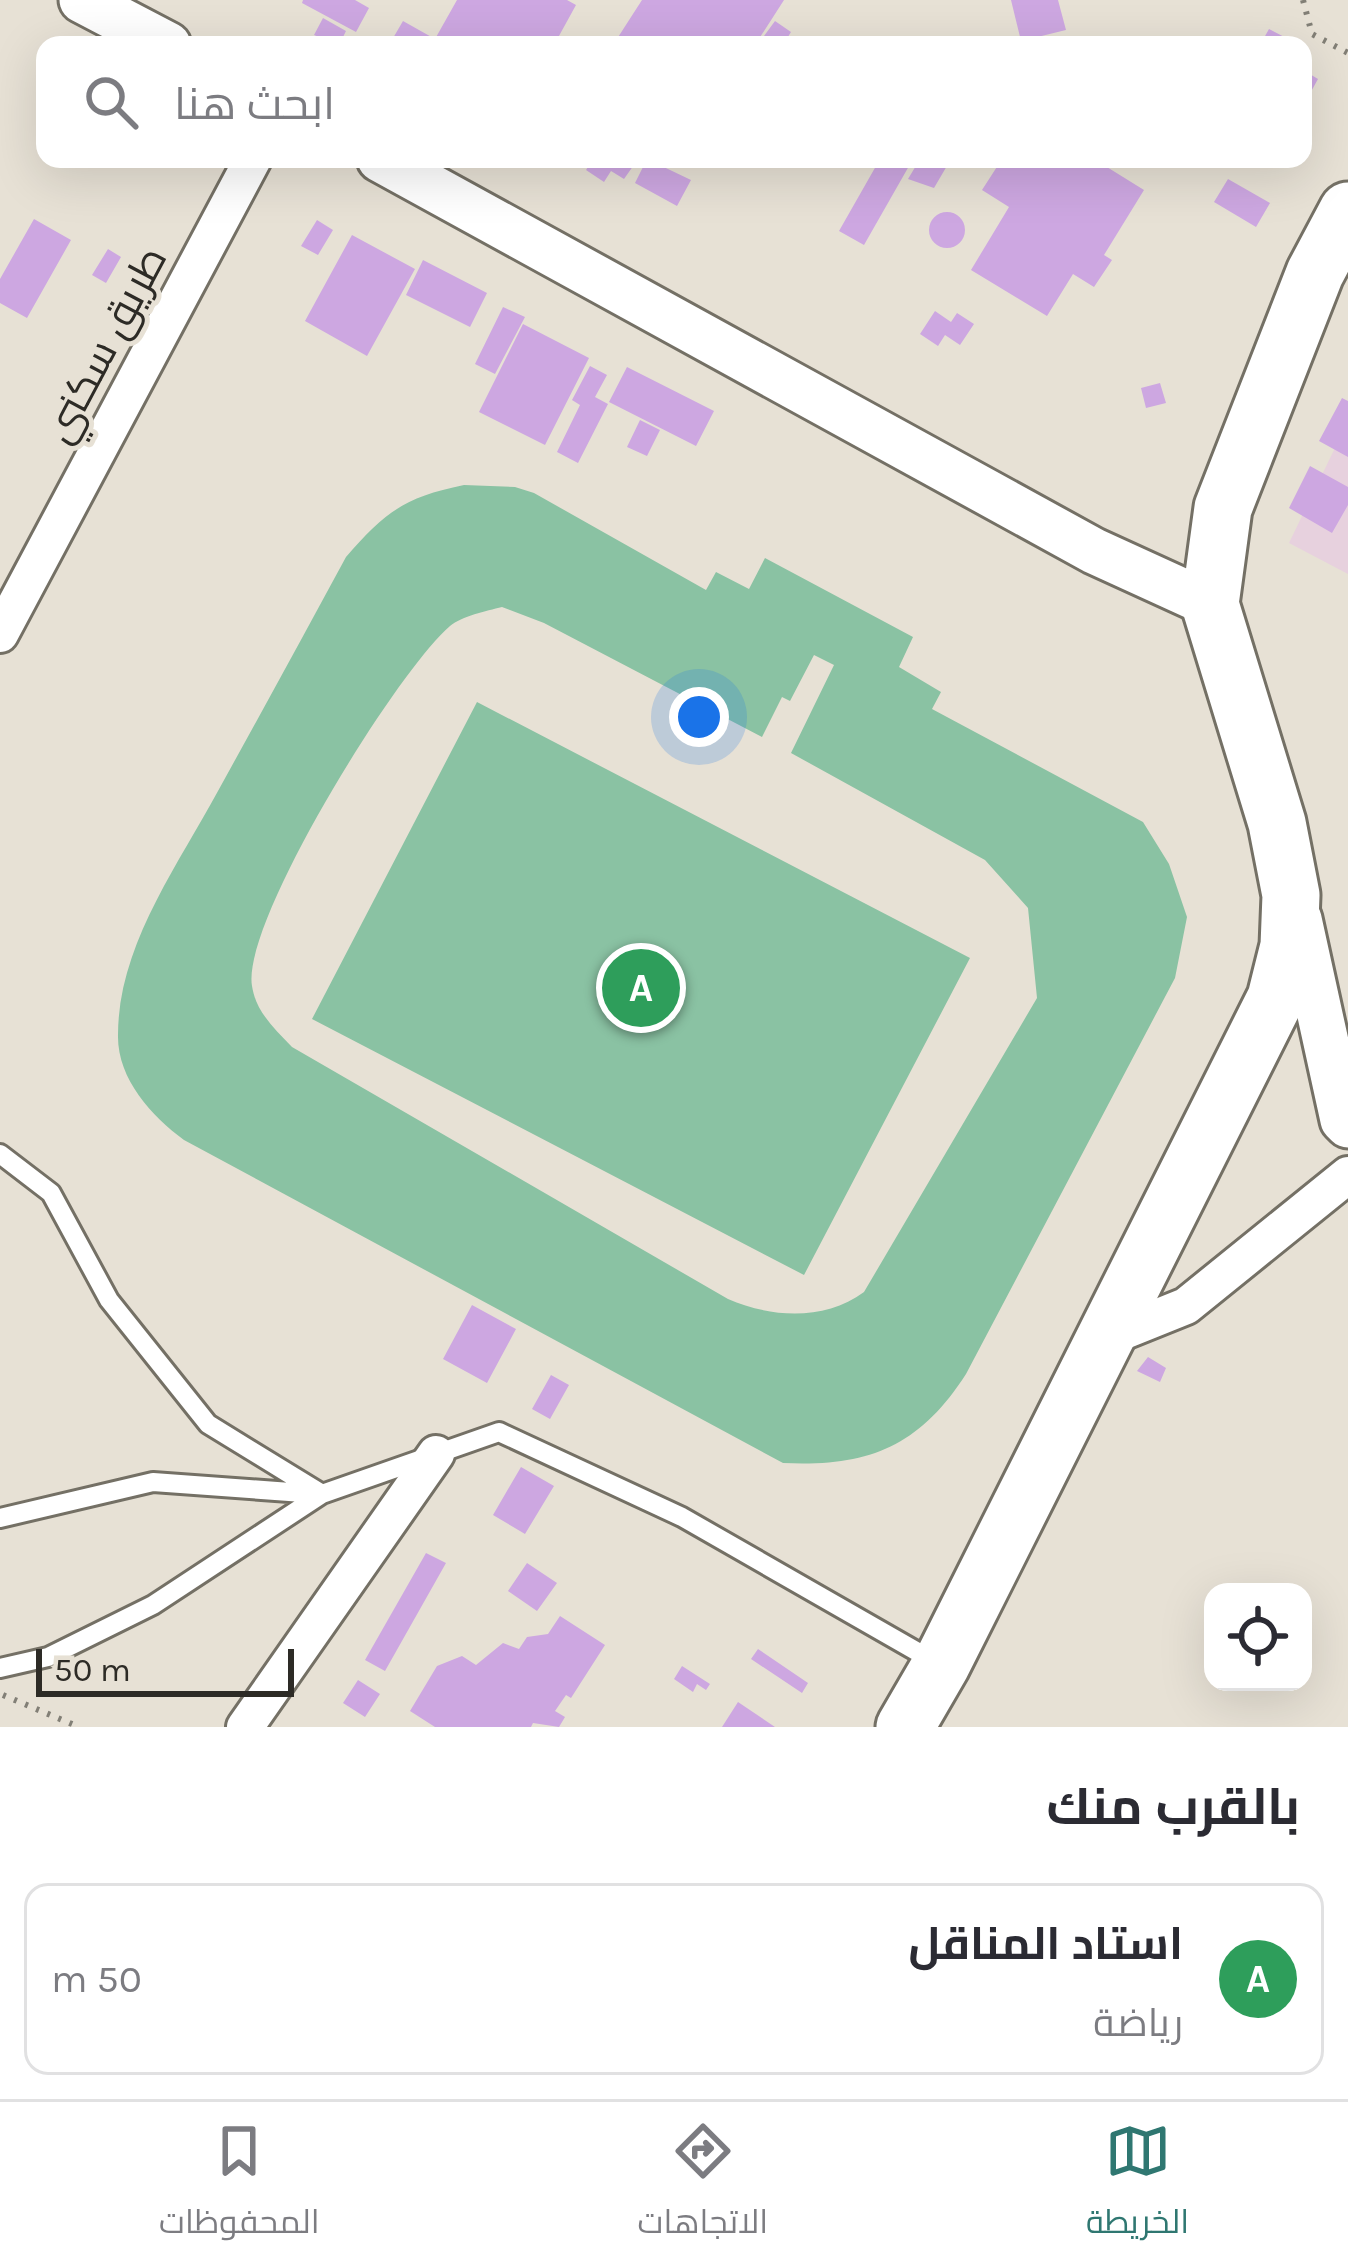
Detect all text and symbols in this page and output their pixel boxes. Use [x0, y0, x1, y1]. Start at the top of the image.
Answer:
search box [36, 36, 1312, 168]
icon: search [78, 69, 144, 135]
text: ابحث هنا [174, 78, 335, 130]
street label: طريق سكني [32, 238, 184, 454]
your location [669, 687, 729, 747]
pin: A [602, 943, 680, 1033]
map controls [1204, 1583, 1312, 1691]
button: locate [1204, 1583, 1312, 1691]
scale bar [36, 1643, 294, 1696]
text: 50 m [54, 1651, 131, 1689]
text: بالقرب منك [1047, 1777, 1300, 1837]
text: استاد المناقل [909, 1918, 1183, 1970]
text: 50 m [51, 1956, 142, 2002]
text: A [1246, 1956, 1270, 2002]
text: رياضة [1093, 2000, 1183, 2046]
tab: المحفوظات [159, 2118, 320, 2252]
tab: الاتجاهات [637, 2118, 768, 2252]
tab: الخريطة [1086, 2118, 1189, 2252]

